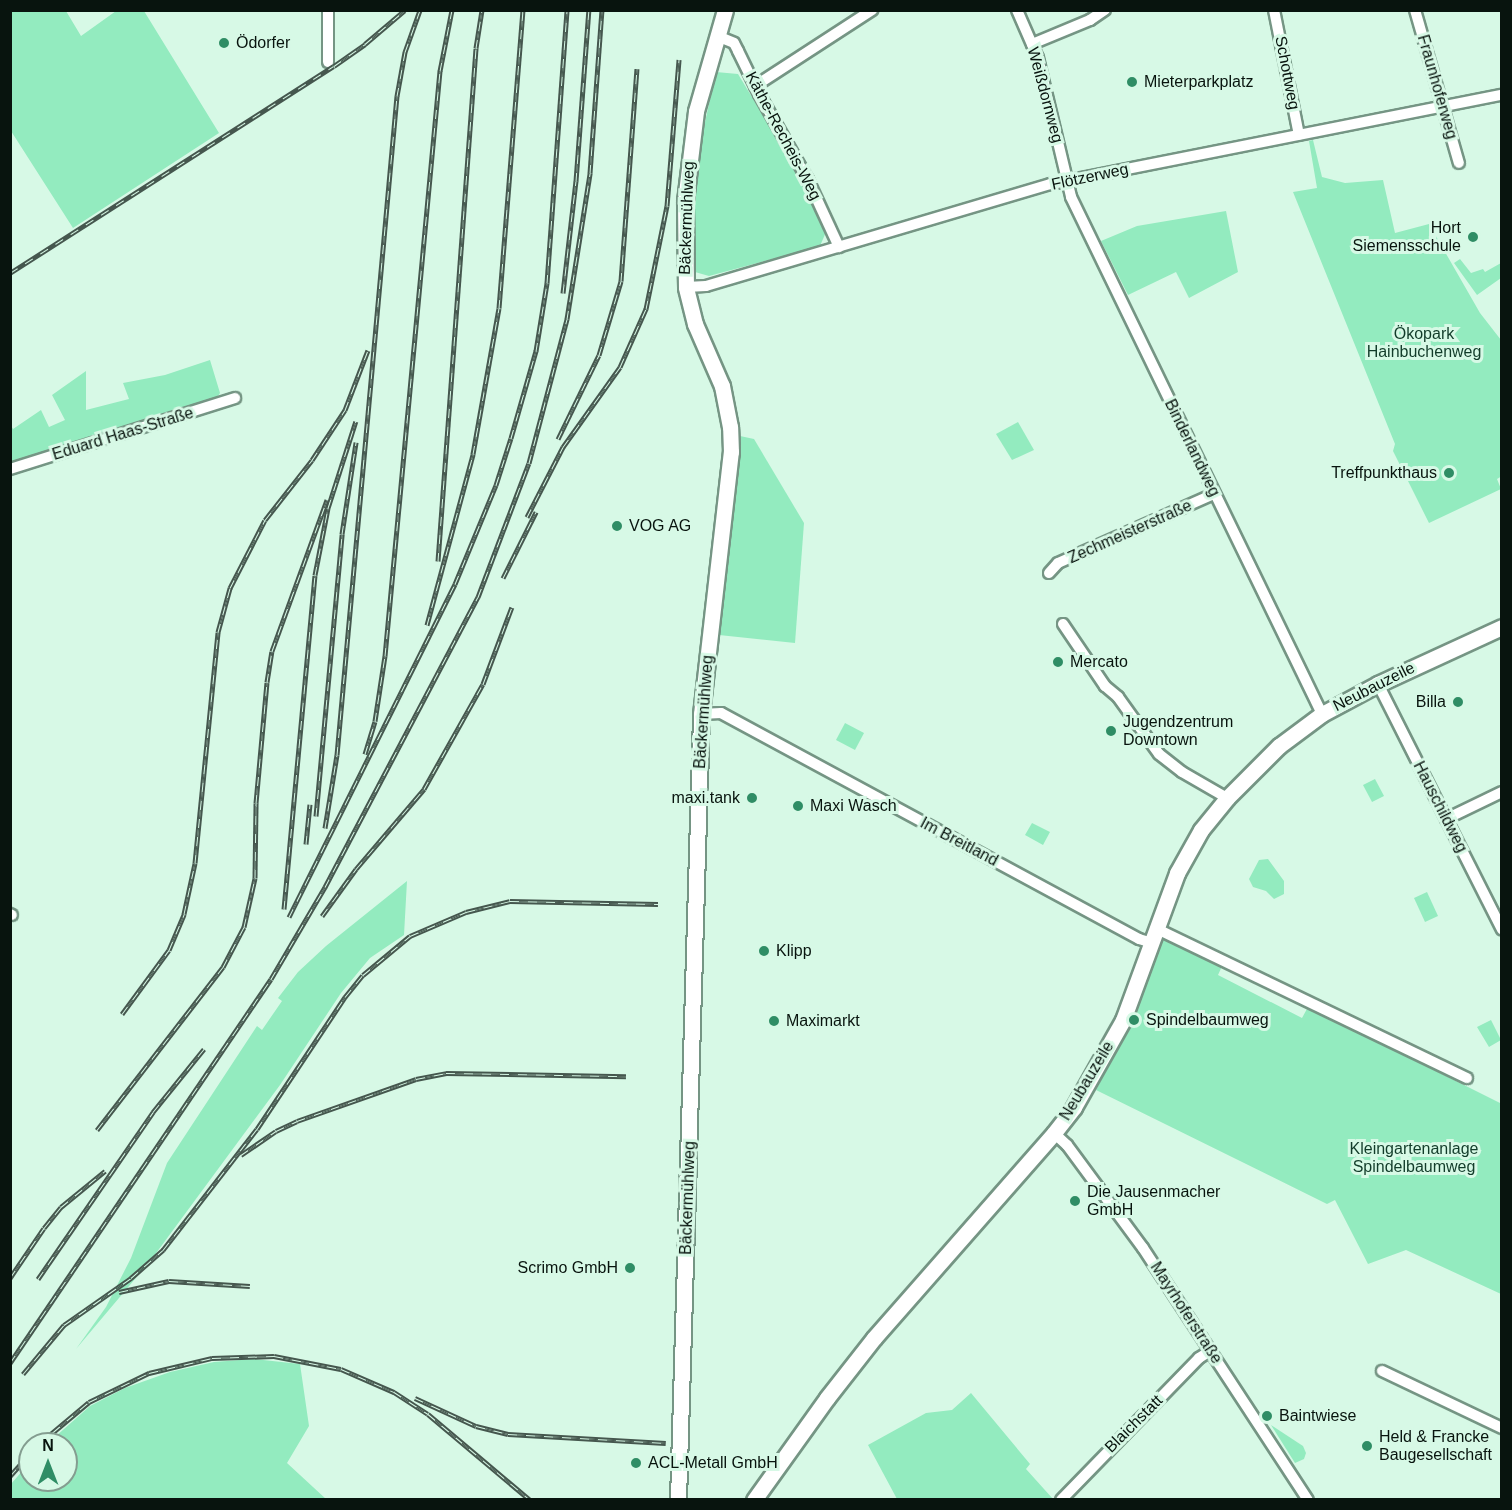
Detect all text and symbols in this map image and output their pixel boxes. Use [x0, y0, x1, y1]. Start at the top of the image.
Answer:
place label: Ödorfer [236, 33, 290, 53]
street label: Fraunhoferweg [1413, 33, 1461, 141]
street label: Schottweg [1270, 34, 1304, 112]
marker: Ödorfer [217, 36, 231, 50]
street label: Weißdornweg [1023, 45, 1067, 145]
street label: Käthe-Recheis-Weg [741, 68, 825, 204]
place label: Mieterparkplatz [1144, 72, 1253, 92]
marker: Mieterparkplatz [1125, 75, 1139, 89]
street label: Flötzerweg [1050, 159, 1130, 195]
street label: Bäckermühlweg [675, 161, 699, 275]
place label: Hort Siemensschule [1352, 218, 1461, 256]
marker: Hort Siemensschule [1466, 230, 1480, 244]
park label: Ökopark Hainbuchenweg [1367, 324, 1481, 362]
street label: Binderlandweg [1160, 396, 1224, 500]
street label: Eduard Haas-Straße [50, 403, 196, 465]
place label: Treffpunkthaus [1331, 463, 1437, 483]
marker: Treffpunkthaus [1442, 466, 1456, 480]
street label: Zechmeisterstraße [1065, 496, 1195, 568]
place label: VOG AG [629, 516, 692, 536]
marker: VOG AG [610, 519, 624, 533]
place label: Mercato [1070, 652, 1128, 672]
street label: Bäckermühlweg [690, 655, 718, 769]
marker: Mercato [1051, 655, 1065, 669]
street label: Neubauzeile [1330, 658, 1418, 716]
place label: Billa [1416, 692, 1446, 712]
marker: Billa [1451, 695, 1465, 709]
place label: Jugendzentrum Downtown [1123, 712, 1233, 750]
marker: Jugendzentrum Downtown [1104, 724, 1118, 738]
street label: Hauschildweg [1409, 758, 1471, 856]
place label: maxi.tank [672, 788, 740, 808]
marker: maxi.tank [745, 791, 759, 805]
place label: Maxi Wasch [810, 796, 897, 816]
marker: Maxi Wasch [791, 799, 805, 813]
street label: Im Breitland [917, 813, 1001, 871]
place label: Klipp [776, 941, 812, 961]
marker: Klipp [757, 944, 771, 958]
place label: Spindelbaumweg [1146, 1010, 1269, 1030]
place label: Maximarkt [786, 1011, 860, 1031]
marker: Spindelbaumweg [1127, 1013, 1141, 1027]
marker: Maximarkt [767, 1014, 781, 1028]
street label: Neubauzeile [1056, 1038, 1118, 1124]
park label: Kleingartenanlage Spindelbaumweg [1350, 1139, 1478, 1177]
street label: Bäckermühlweg [676, 1141, 700, 1255]
place label: Die Jausenmacher GmbH [1087, 1182, 1220, 1220]
marker: Die Jausenmacher GmbH [1068, 1194, 1082, 1208]
place label: Scrimo GmbH [518, 1258, 618, 1278]
street label: Mayrhoferstraße [1146, 1259, 1226, 1367]
marker: Scrimo GmbH [623, 1261, 637, 1275]
street label: Blaichstatt [1101, 1391, 1167, 1457]
place label: Baintwiese [1279, 1406, 1356, 1426]
marker: Baintwiese [1260, 1409, 1274, 1423]
place label: Held & Francke Baugesellschaft [1379, 1427, 1492, 1465]
north arrow [18, 1432, 78, 1492]
text: N [42, 1437, 54, 1454]
marker: Held & Francke Baugesellschaft [1360, 1439, 1374, 1453]
place label: ACL-Metall GmbH [648, 1453, 778, 1473]
marker: ACL-Metall GmbH [629, 1456, 643, 1470]

